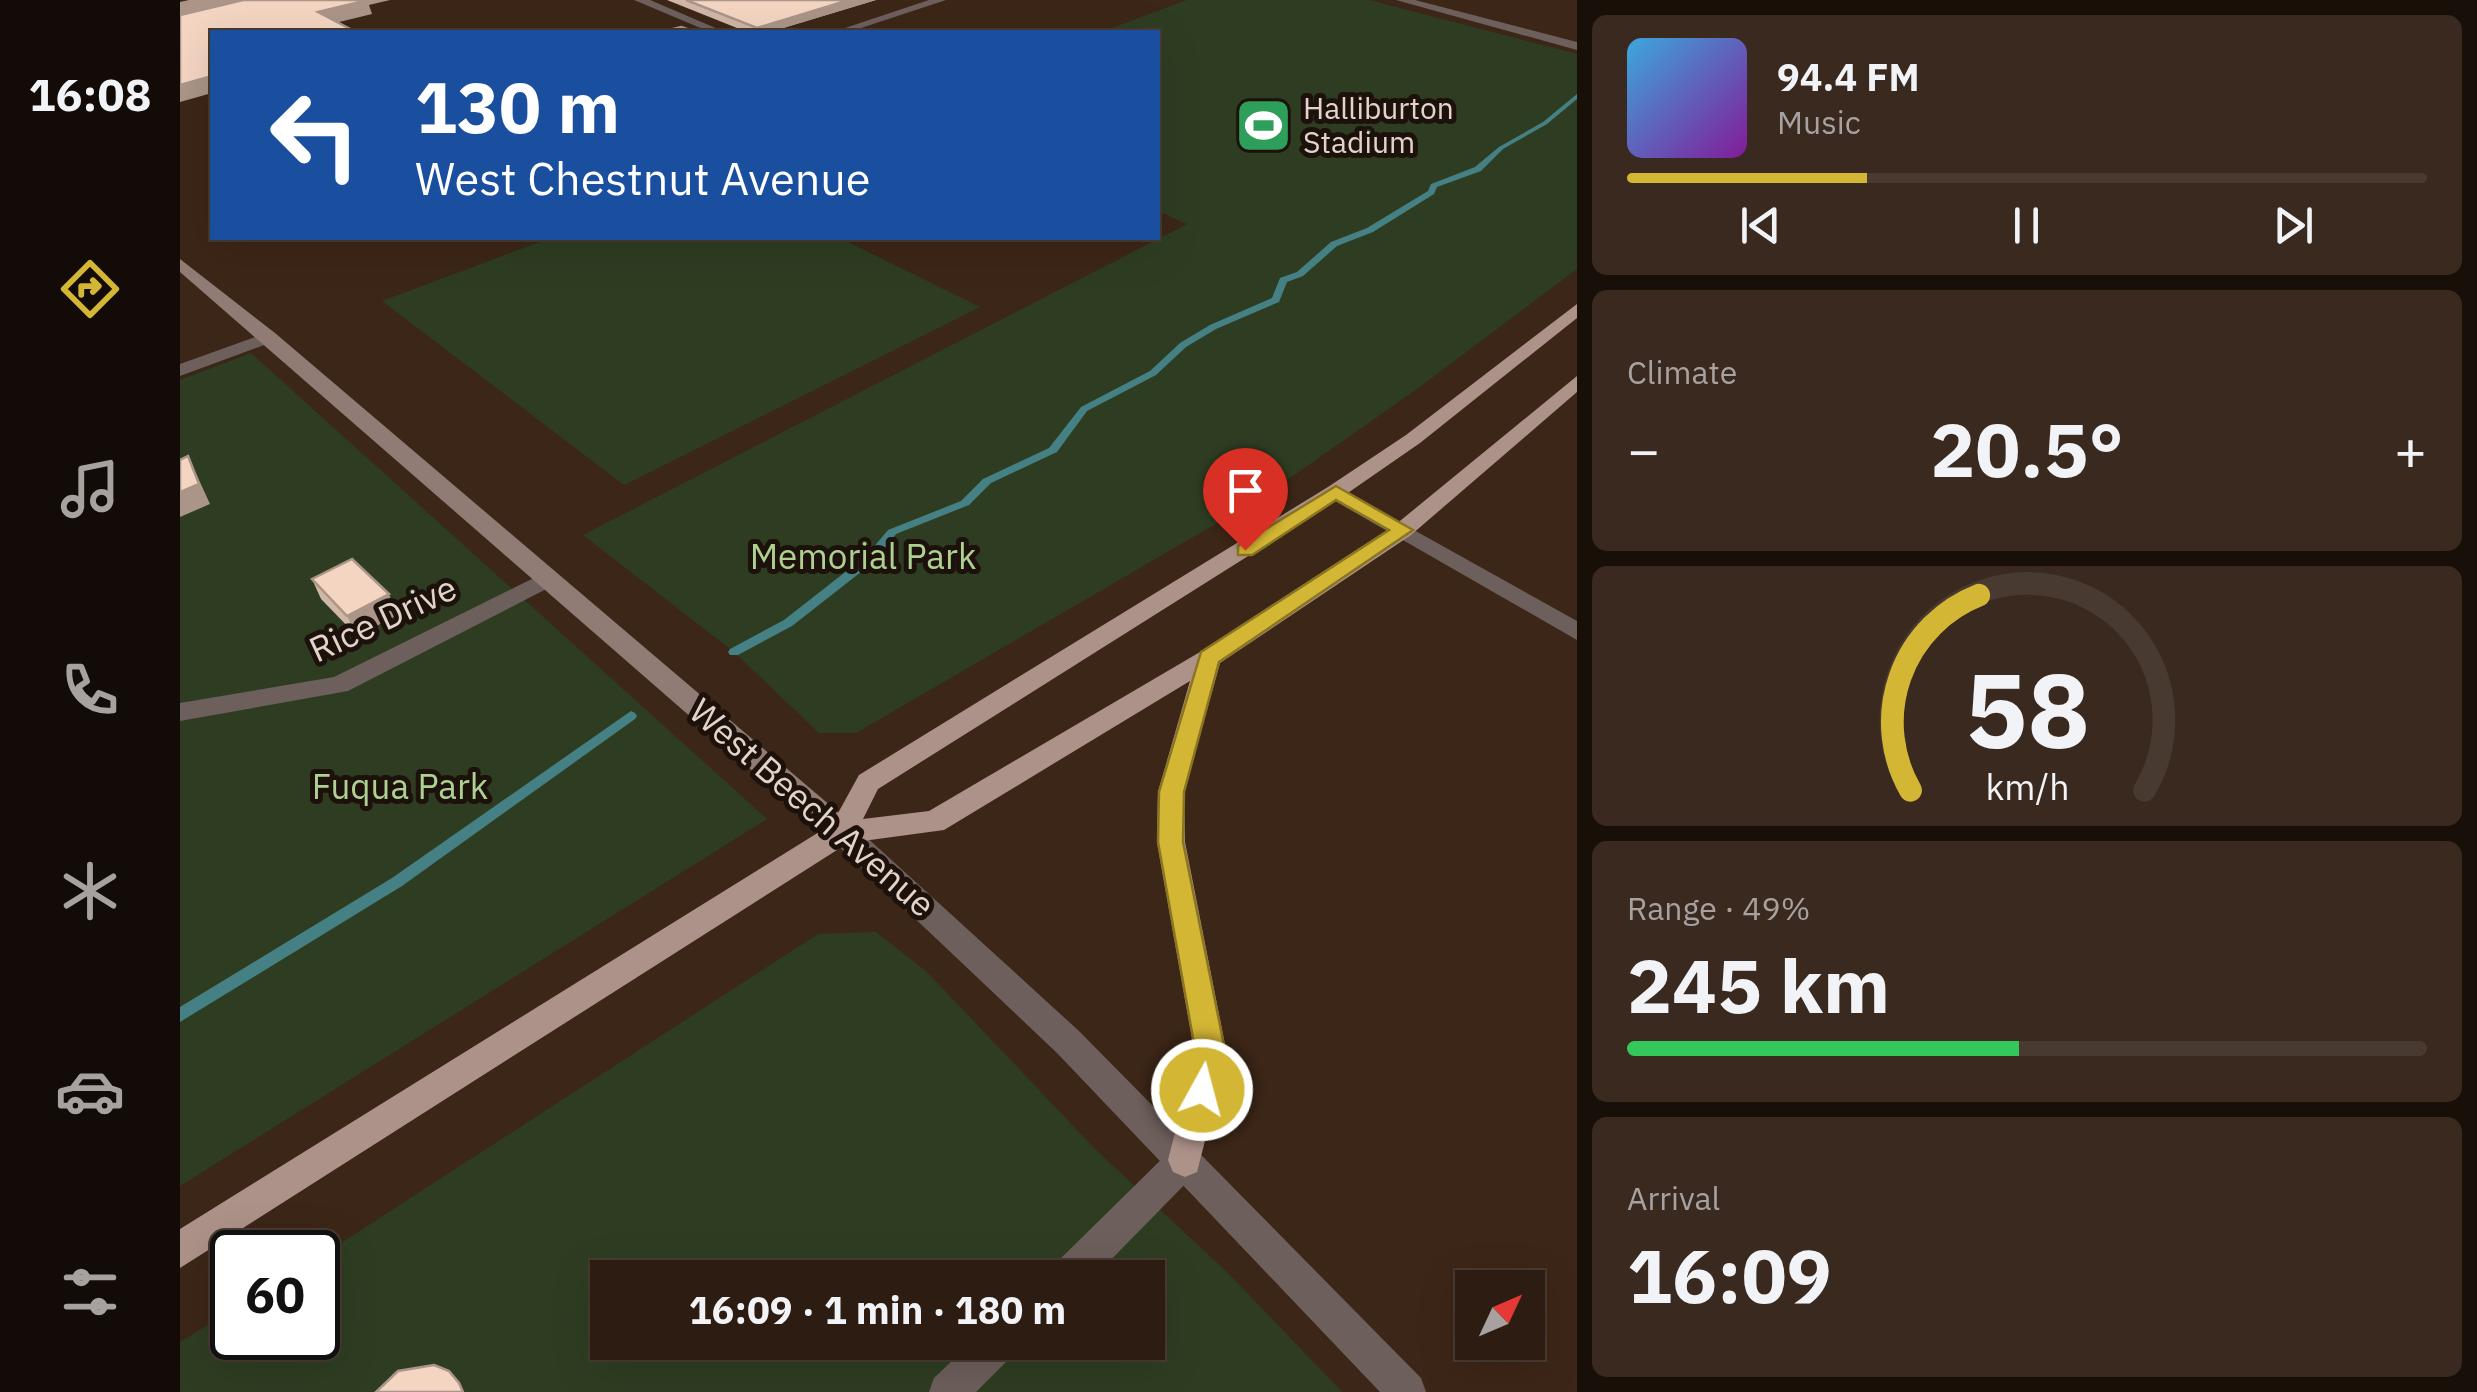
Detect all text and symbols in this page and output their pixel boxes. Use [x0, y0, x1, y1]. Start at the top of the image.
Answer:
text: 94.4 FM [1777, 52, 1920, 101]
text: 130 m [415, 61, 620, 152]
text: 16:08 [29, 65, 151, 123]
icon: left [250, 70, 380, 200]
place label: Halliburton Stadium [1303, 88, 1454, 161]
sports icon: Halliburton Stadium [1234, 96, 1294, 156]
text: Music [1777, 101, 1861, 143]
text: West Chestnut Avenue [415, 149, 871, 207]
icon: previous [1733, 198, 1788, 253]
icon: pause [1999, 198, 2054, 253]
icon: next [2266, 198, 2321, 253]
icon: directions [55, 254, 125, 324]
text: Climate [1627, 351, 1737, 393]
text: 20.5° [1930, 400, 2124, 498]
text: − [1627, 414, 1660, 485]
text: + [2394, 414, 2427, 485]
pin [1203, 448, 1288, 551]
icon: music [55, 454, 125, 524]
icon: arrive [1218, 463, 1273, 518]
park label: Memorial Park [750, 533, 976, 579]
street label: Rice Drive [302, 564, 464, 672]
text: 58 [1965, 641, 2089, 777]
icon: phone [55, 655, 125, 725]
street label: West Beech Avenue [680, 688, 945, 927]
park label: Fuqua Park [312, 763, 488, 809]
text: km/h [1985, 763, 2069, 810]
icon: climate [55, 856, 125, 926]
text: Range · 49% [1627, 887, 1810, 929]
text: 245 km [1627, 936, 1890, 1034]
position arrow [1150, 1038, 1254, 1142]
icon: car [55, 1056, 125, 1126]
text: Arrival [1627, 1177, 1720, 1219]
text: 16:09 [1627, 1226, 1832, 1324]
speed limit sign: 60 [210, 1230, 340, 1360]
icon: filters [55, 1257, 125, 1327]
north arrow [1455, 1270, 1545, 1360]
map controls [1455, 1270, 1545, 1360]
text: 16:09 · 1 min · 180 m [689, 1285, 1066, 1334]

